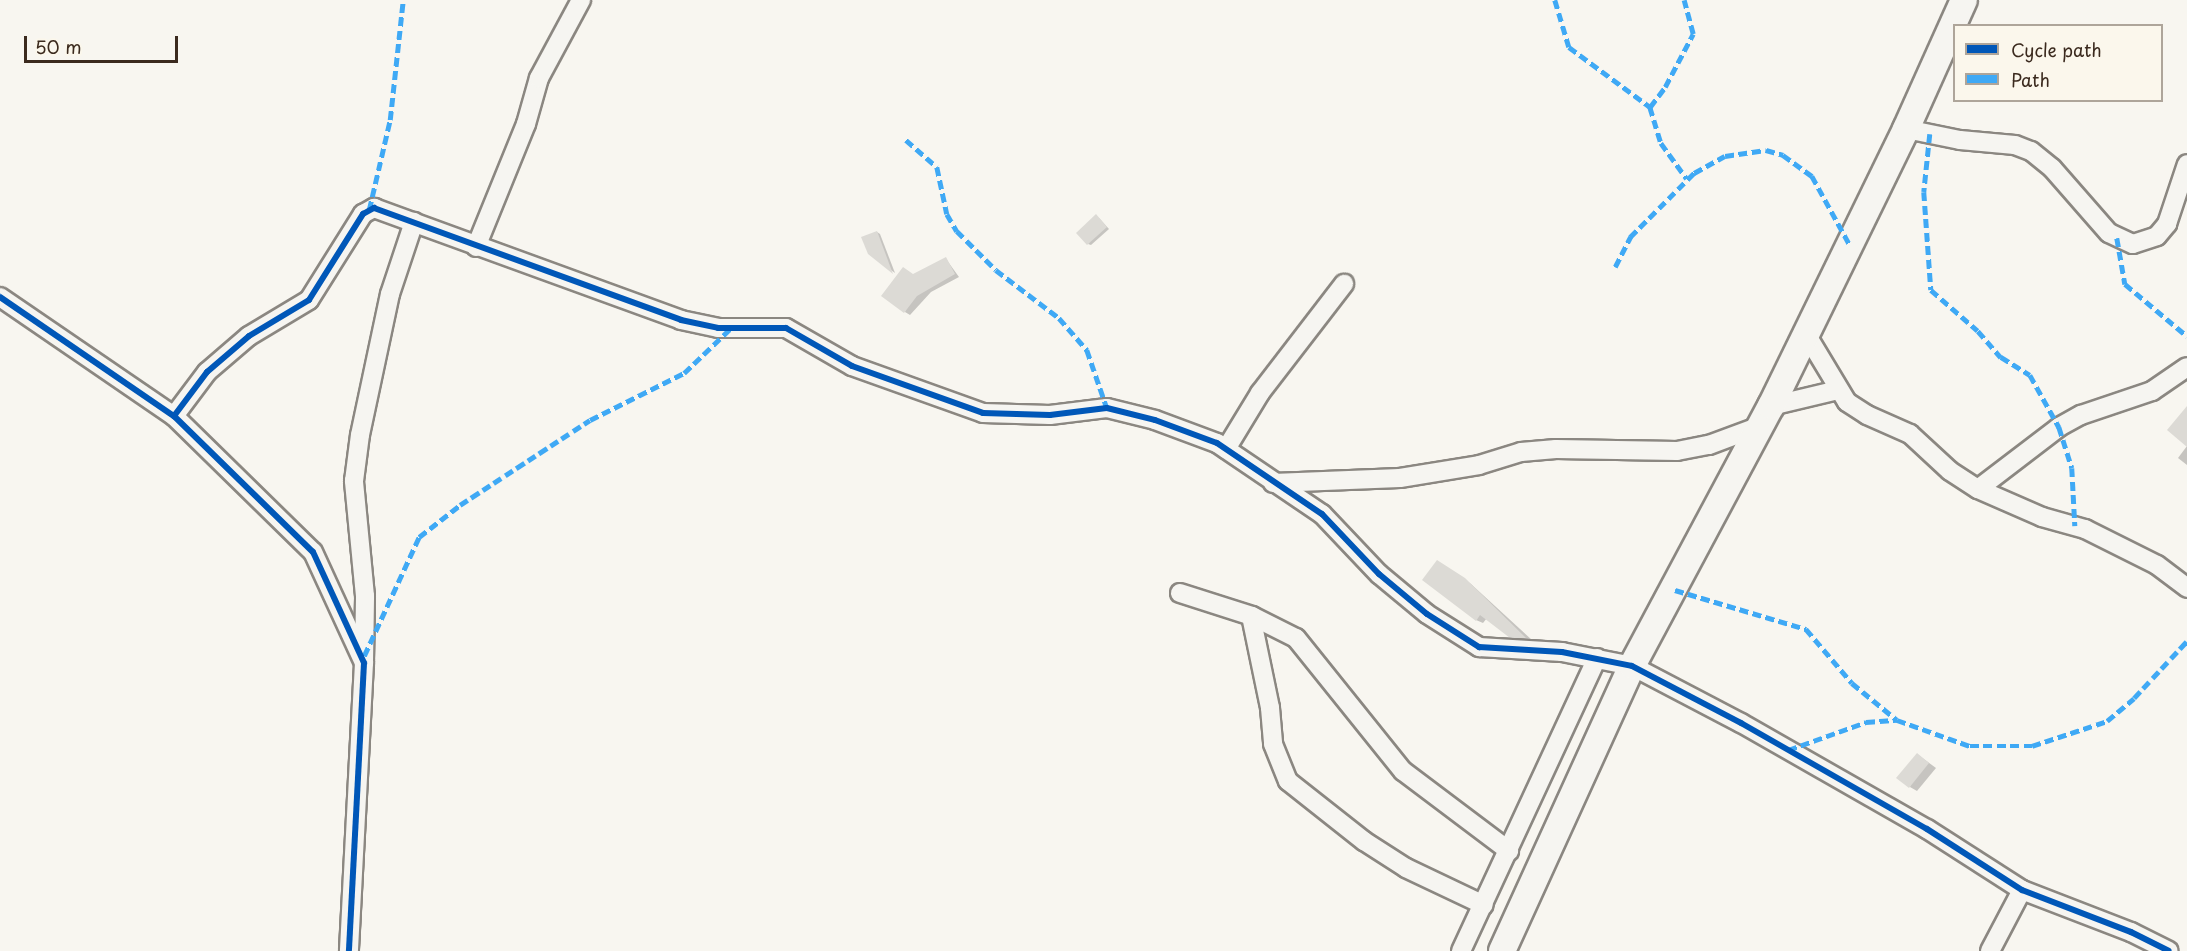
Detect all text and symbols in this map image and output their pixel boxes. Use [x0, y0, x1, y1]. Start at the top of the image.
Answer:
scale bar [27, 24, 182, 62]
legend [1953, 24, 2163, 102]
text: 50 m [35, 33, 82, 60]
text: Cycle path [2011, 36, 2102, 63]
text: Path [2011, 66, 2050, 93]

